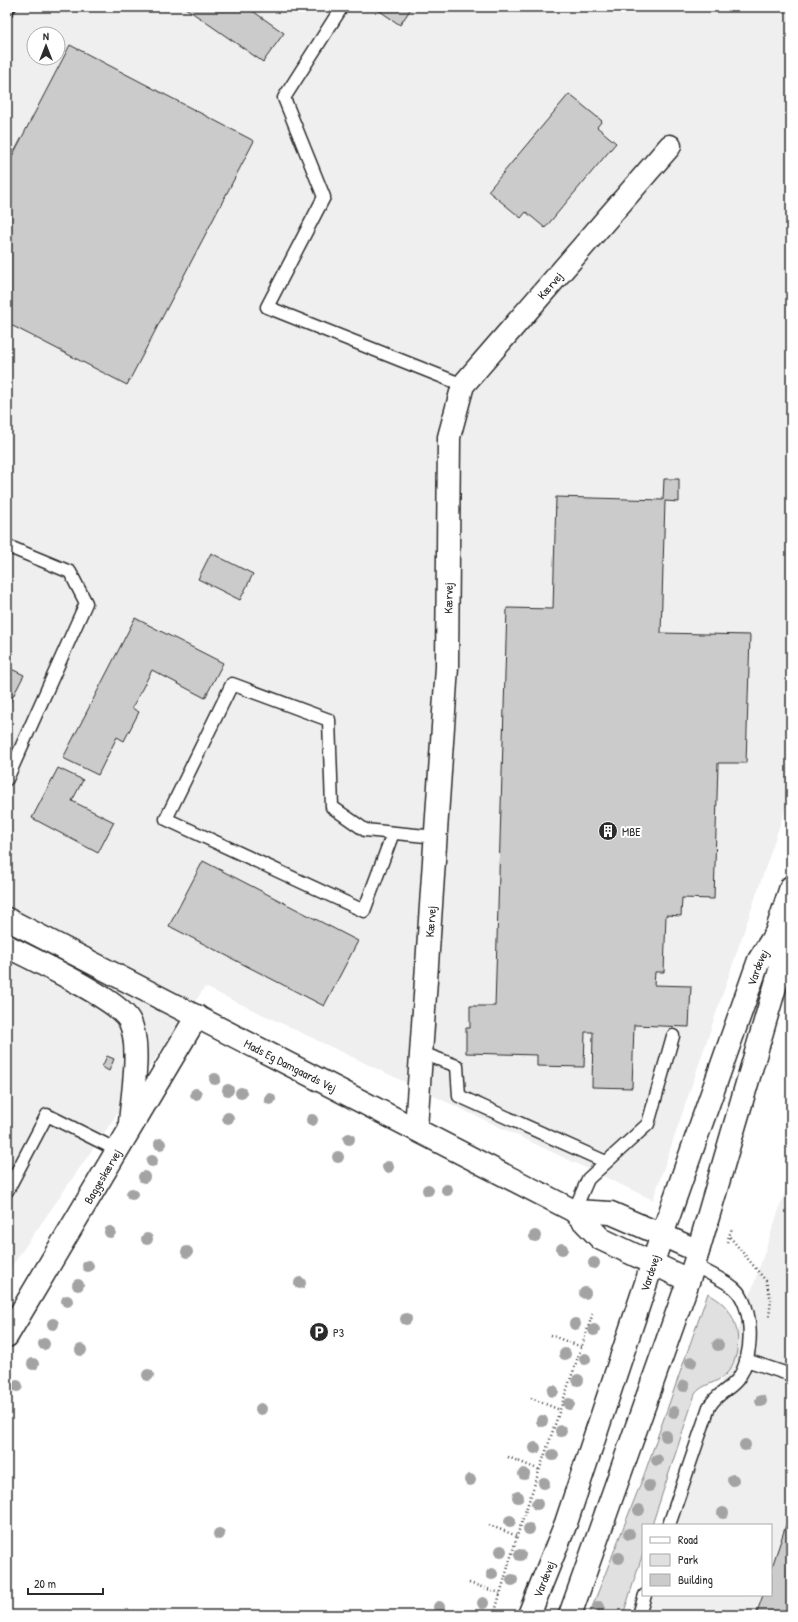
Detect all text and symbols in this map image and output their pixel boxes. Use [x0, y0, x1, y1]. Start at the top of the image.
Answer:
north arrow [26, 26, 66, 66]
text: N [43, 29, 49, 43]
street label: Kærvej [533, 268, 566, 303]
street label: Kærvej [439, 582, 456, 614]
building icon: MBE [597, 820, 619, 842]
place label: MBE [622, 823, 641, 840]
street label: Kærvej [420, 905, 439, 938]
street label: Vardevej [742, 945, 772, 988]
street label: Mads Eg Damgaards Vej [241, 1034, 340, 1096]
street label: Baggeskærvej [79, 1145, 125, 1207]
street label: Vardevej [635, 1252, 664, 1293]
parking icon: P3 [308, 1321, 330, 1343]
place label: P3 [333, 1324, 344, 1341]
legend [642, 1524, 772, 1596]
text: Road [678, 1531, 698, 1548]
text: Park [678, 1551, 698, 1568]
street label: Vardevej [529, 1558, 559, 1600]
scale bar [28, 1570, 103, 1596]
text: Building [678, 1571, 713, 1588]
text: 20 m [34, 1575, 56, 1592]

